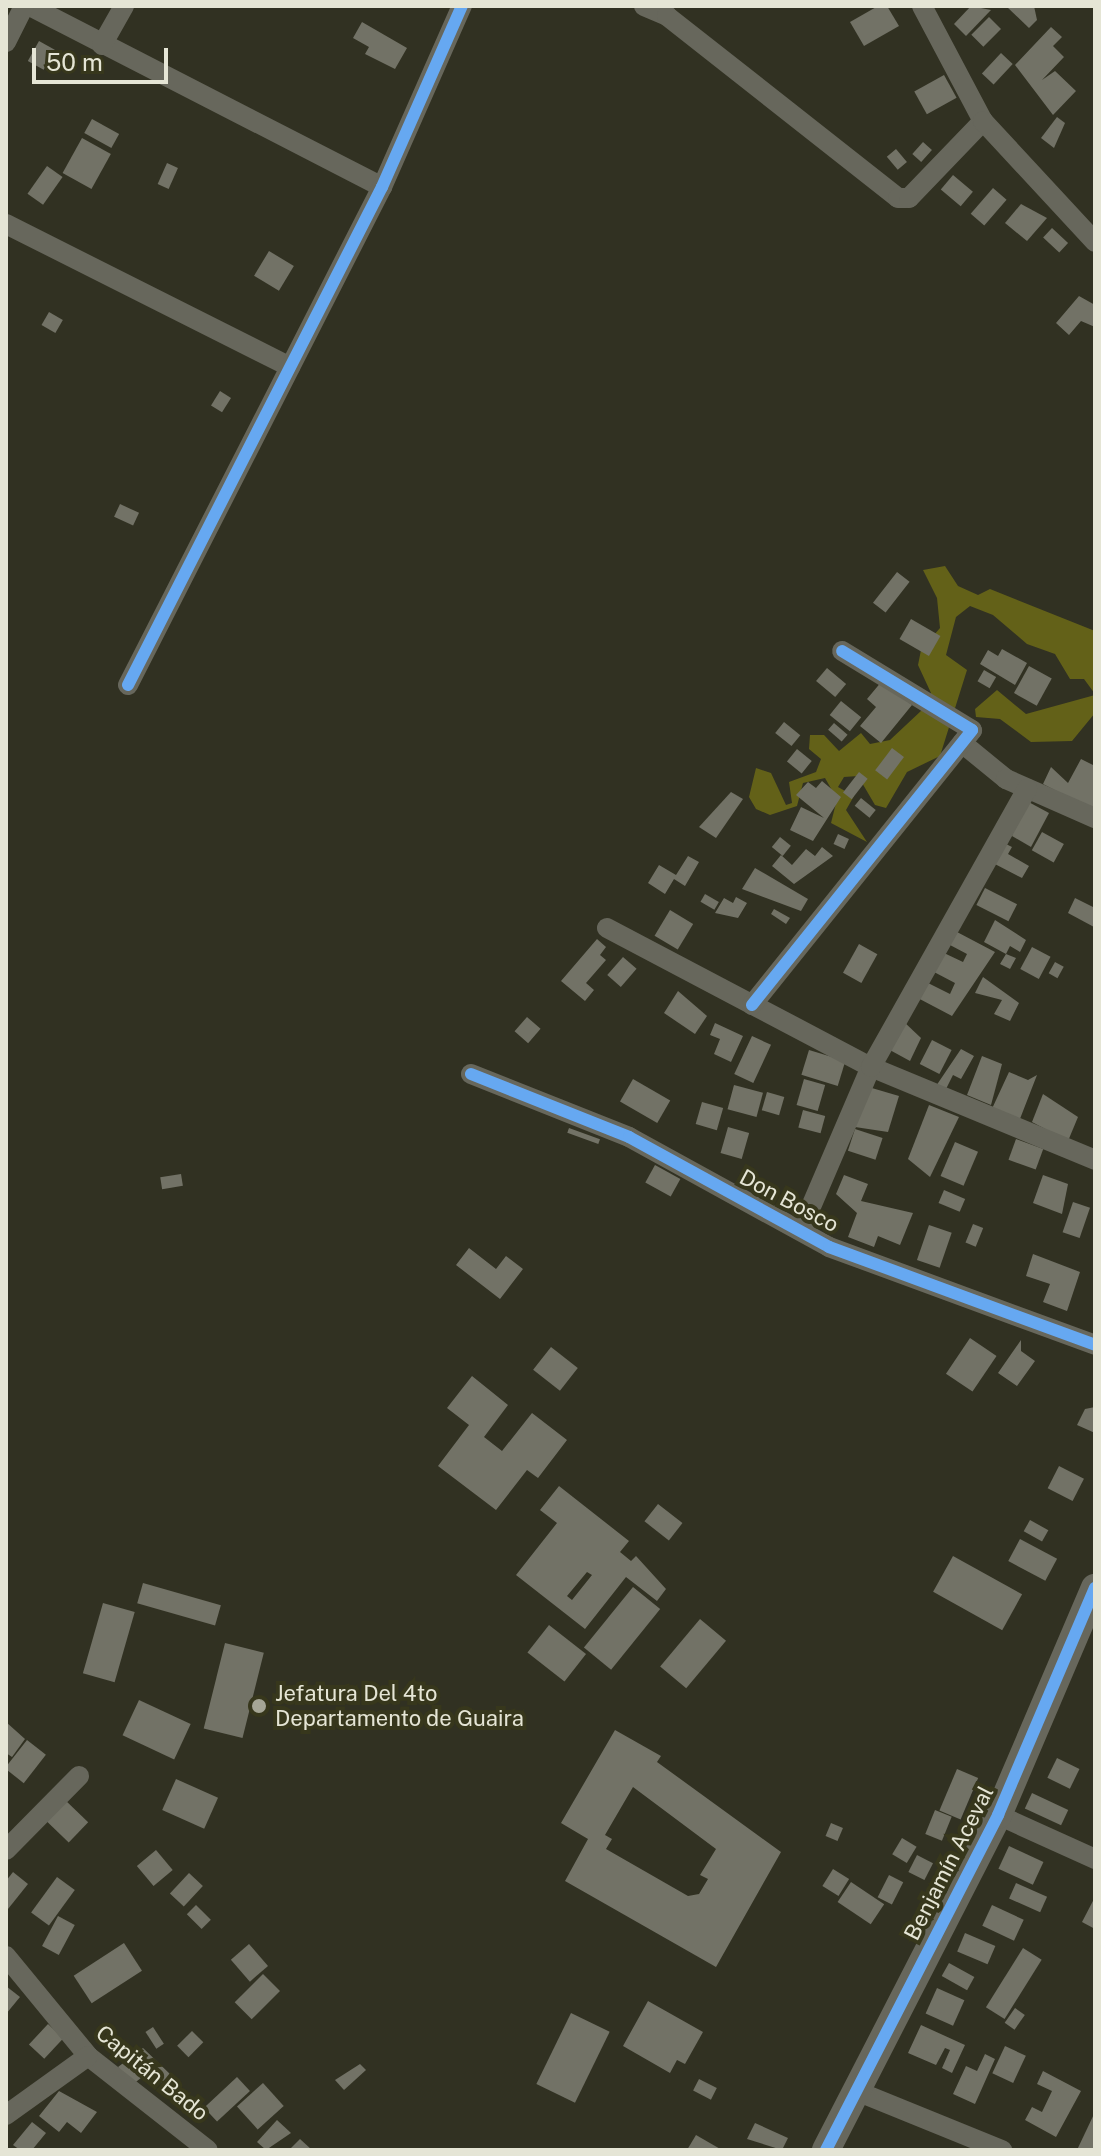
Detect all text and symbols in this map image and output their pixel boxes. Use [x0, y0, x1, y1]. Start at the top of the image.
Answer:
scale bar [36, 32, 172, 82]
text: 50 m [46, 48, 103, 76]
street label: Don Bosco [735, 1164, 843, 1238]
place label: Jefatura Del 4to Departamento de Guaira [275, 1680, 524, 1732]
marker: Jefatura Del 4to Departamento de Guaira [250, 1697, 268, 1715]
street label: Benjamín Aceval [899, 1781, 999, 1945]
street label: Capitán Bado [91, 2020, 213, 2126]

